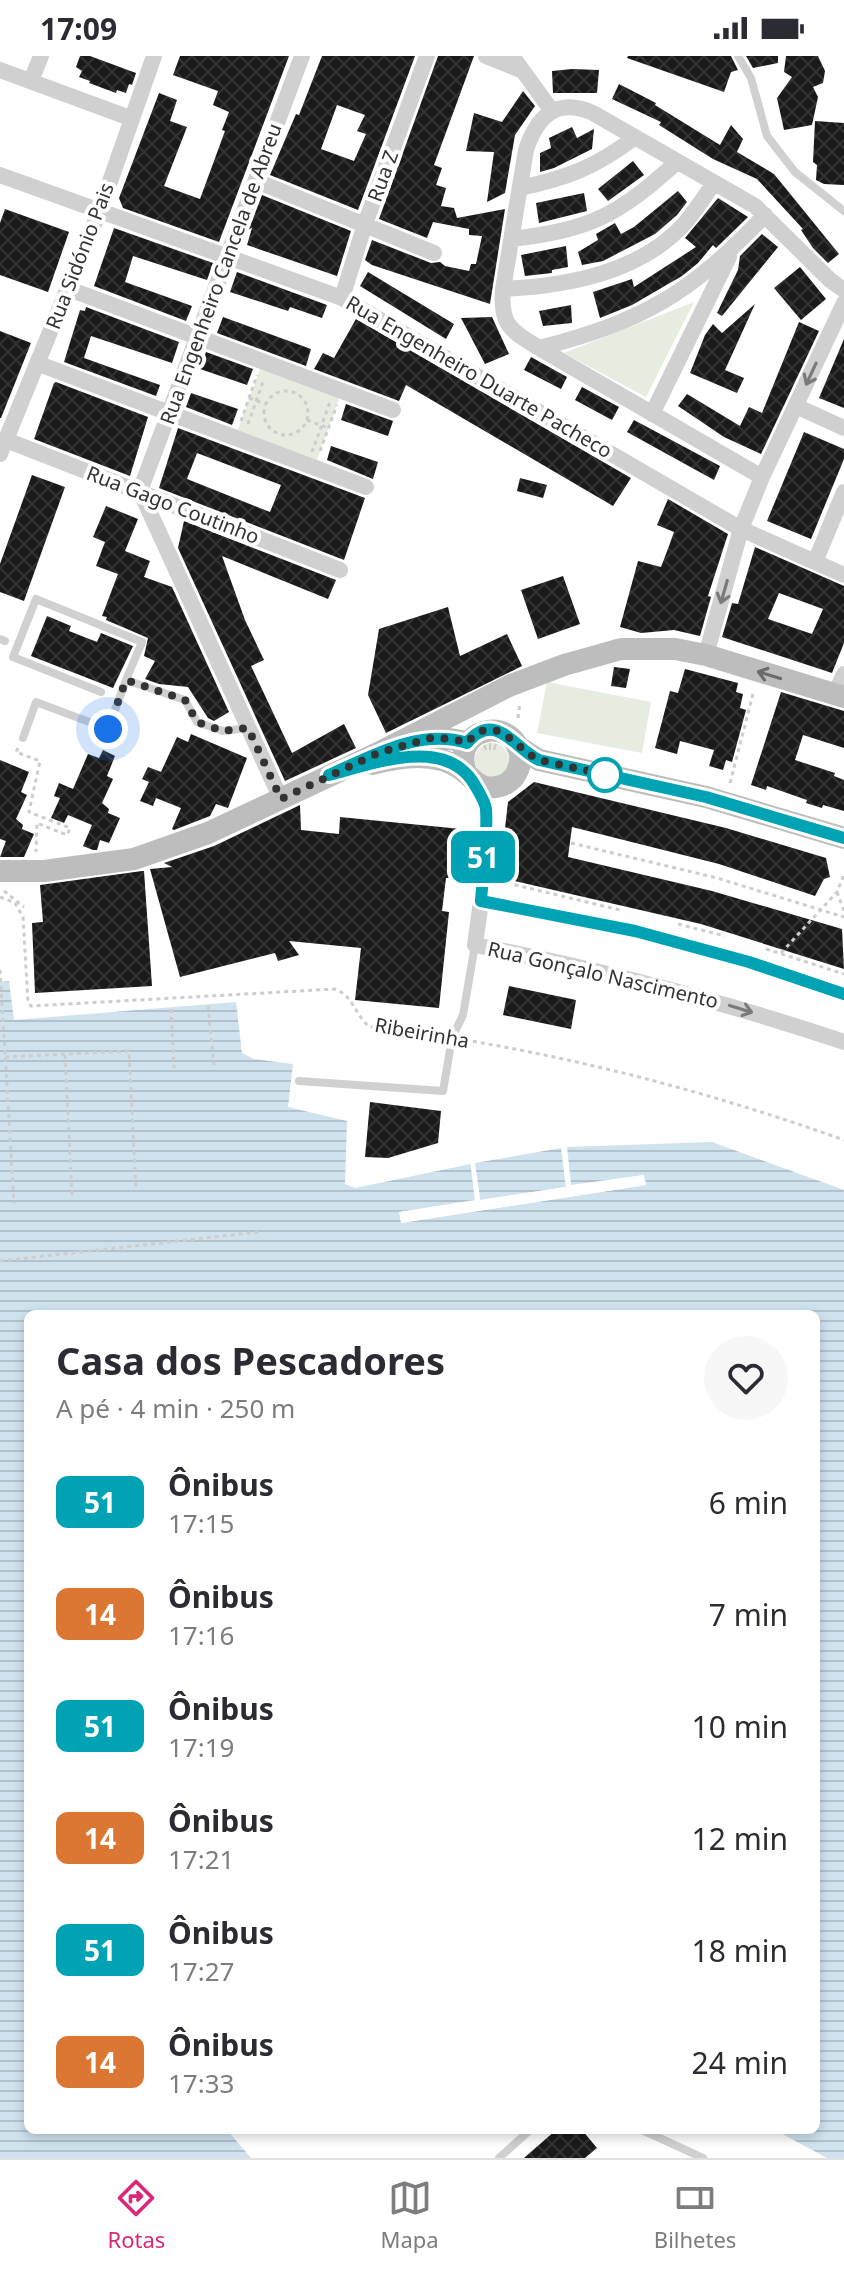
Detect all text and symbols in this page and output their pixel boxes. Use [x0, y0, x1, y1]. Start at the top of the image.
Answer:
text: 17:09 [40, 8, 117, 49]
street label: Rua Engenheiro Cancela de Abreu [153, 119, 288, 428]
street label: Rua Z [361, 146, 404, 205]
street label: Rua Sidónio Pais [39, 179, 120, 333]
street label: Rua Engenheiro Duarte Pacheco [341, 289, 617, 464]
one-way arrow [803, 362, 818, 386]
street label: Rua Gago Coutinho [83, 459, 263, 550]
one-way arrow [716, 579, 731, 605]
one-way arrow [757, 667, 783, 682]
your location [88, 709, 128, 749]
unlabelled marker [588, 758, 622, 792]
line badge: 51 [447, 831, 519, 883]
text: 51 [467, 838, 499, 876]
street label: Rua Gonçalo Nascimento [485, 935, 721, 1014]
one-way arrow [728, 1002, 754, 1017]
street label: Ribeirinha [373, 1011, 472, 1054]
text: Casa dos Pescadores [56, 1334, 445, 1386]
button: heart [704, 1336, 788, 1420]
text: A pé · 4 min · 250 m [56, 1390, 295, 1426]
text: Ônibus [168, 1464, 274, 1505]
text: 6 min [709, 1482, 788, 1523]
text: 51 [84, 1483, 116, 1521]
text: 17:15 [168, 1505, 234, 1541]
text: Ônibus [168, 1576, 274, 1617]
text: 7 min [709, 1594, 788, 1635]
text: 14 [84, 1595, 116, 1633]
text: 17:16 [168, 1617, 234, 1653]
text: Ônibus [168, 1688, 274, 1729]
text: 10 min [692, 1706, 788, 1747]
text: 51 [84, 1707, 116, 1745]
text: 17:19 [168, 1729, 234, 1765]
text: Ônibus [168, 1800, 274, 1841]
text: 12 min [692, 1818, 788, 1859]
text: 14 [84, 1819, 116, 1857]
text: 17:21 [168, 1841, 234, 1877]
text: Ônibus [168, 1912, 274, 1953]
text: 18 min [692, 1930, 788, 1971]
text: 51 [84, 1931, 116, 1969]
text: 17:27 [168, 1953, 234, 1989]
text: Ônibus [168, 2024, 274, 2065]
text: 24 min [692, 2042, 788, 2083]
text: 14 [84, 2043, 116, 2081]
text: 17:33 [168, 2065, 234, 2101]
tab: Rotas [108, 2176, 165, 2254]
tab: Mapa [381, 2176, 439, 2254]
tab: Bilhetes [654, 2176, 736, 2254]

